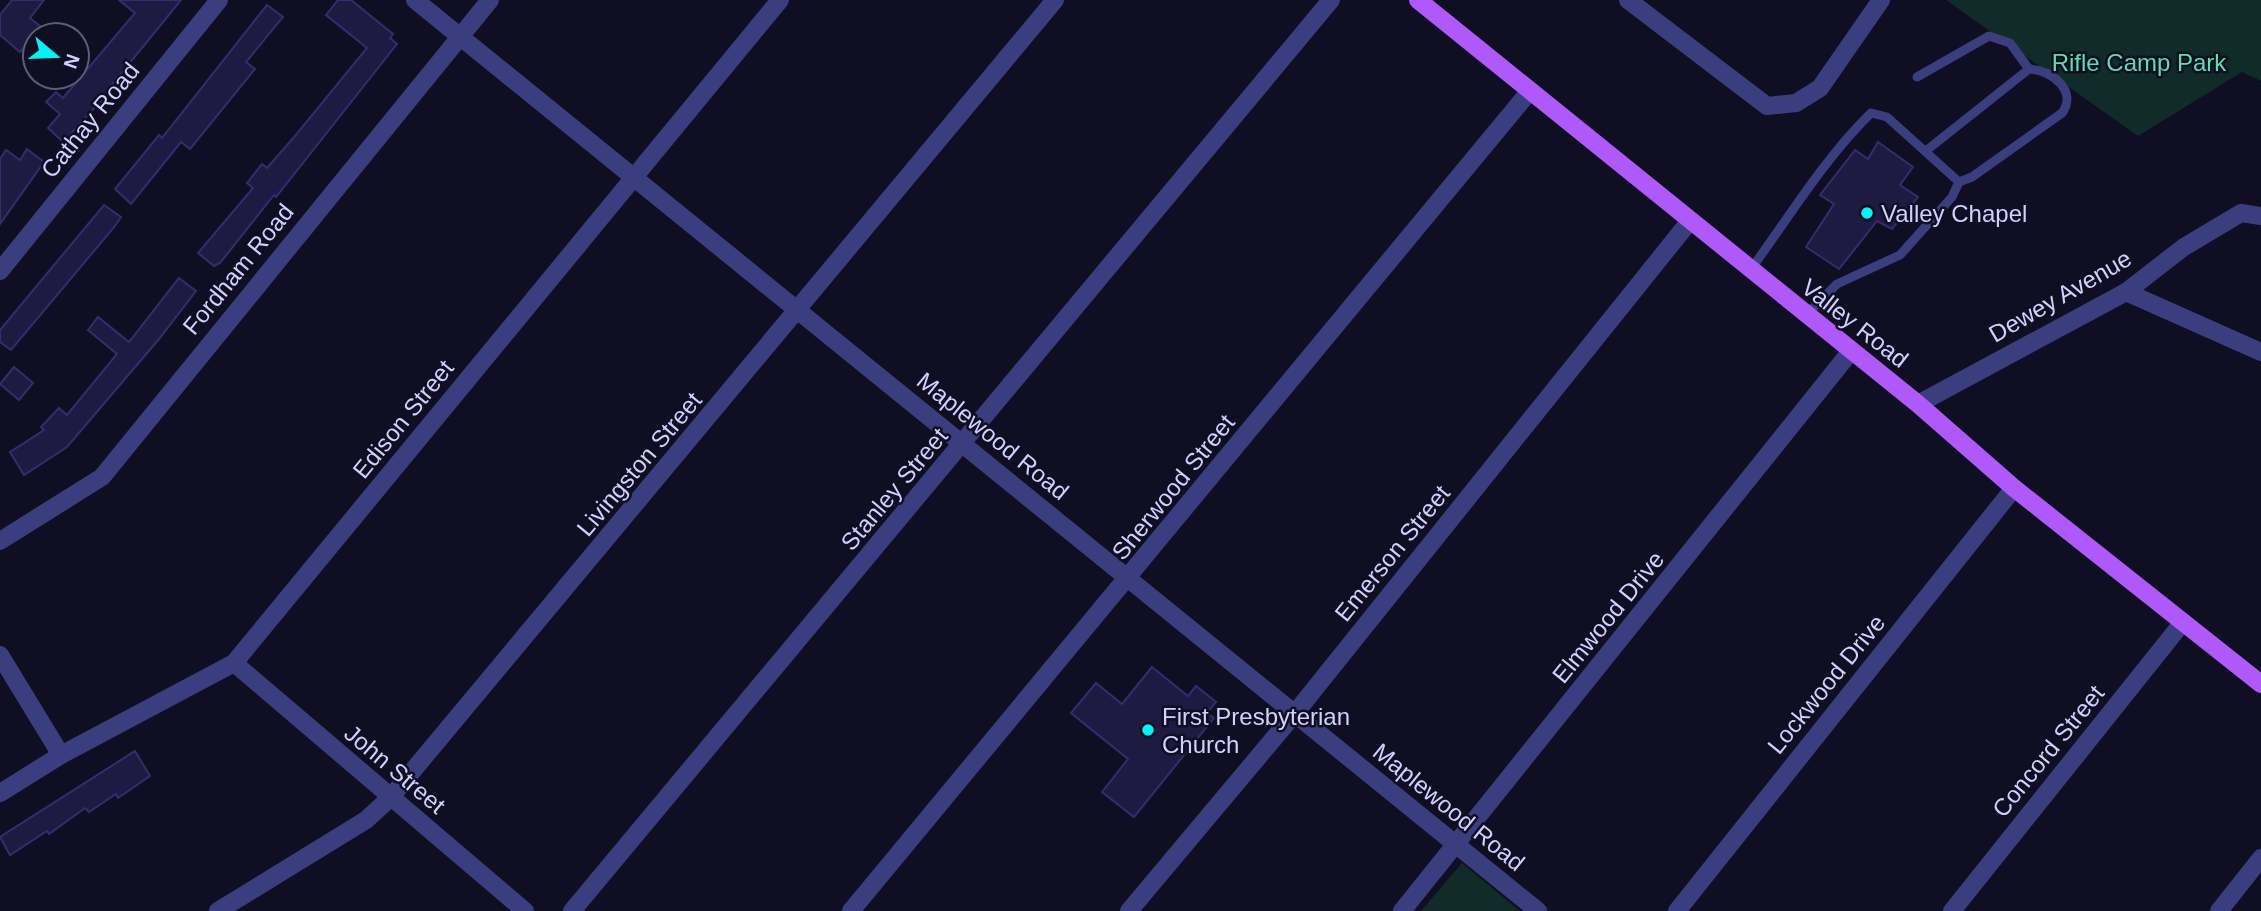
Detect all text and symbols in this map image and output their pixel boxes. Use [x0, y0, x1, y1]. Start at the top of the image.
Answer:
north arrow [21, 21, 91, 91]
park label: Rifle Camp Park [2052, 49, 2227, 76]
text: N [59, 51, 84, 71]
street label: Cathay Road [35, 57, 145, 183]
street label: Fordham Road [177, 198, 299, 340]
place label: Valley Chapel [1881, 200, 2027, 227]
marker: Valley Chapel [1859, 205, 1875, 221]
street label: Dewey Avenue [1984, 244, 2136, 348]
street label: Valley Road [1796, 273, 1914, 373]
street label: Edison Street [347, 354, 459, 483]
street label: Maplewood Road [912, 367, 1074, 505]
street label: Livingston Street [571, 387, 707, 541]
street label: Sherwood Street [1106, 409, 1240, 565]
street label: Stanley Street [835, 422, 953, 555]
street label: Emerson Street [1329, 479, 1455, 626]
street label: Elmwood Drive [1547, 546, 1669, 688]
street label: Lockwood Drive [1762, 609, 1890, 759]
street label: Concord Street [1987, 680, 2109, 822]
place label: First Presbyterian Church [1162, 703, 1350, 758]
street label: John Street [339, 719, 451, 819]
marker: First Presbyterian Church [1140, 722, 1156, 738]
street label: Maplewood Road [1368, 738, 1530, 876]

